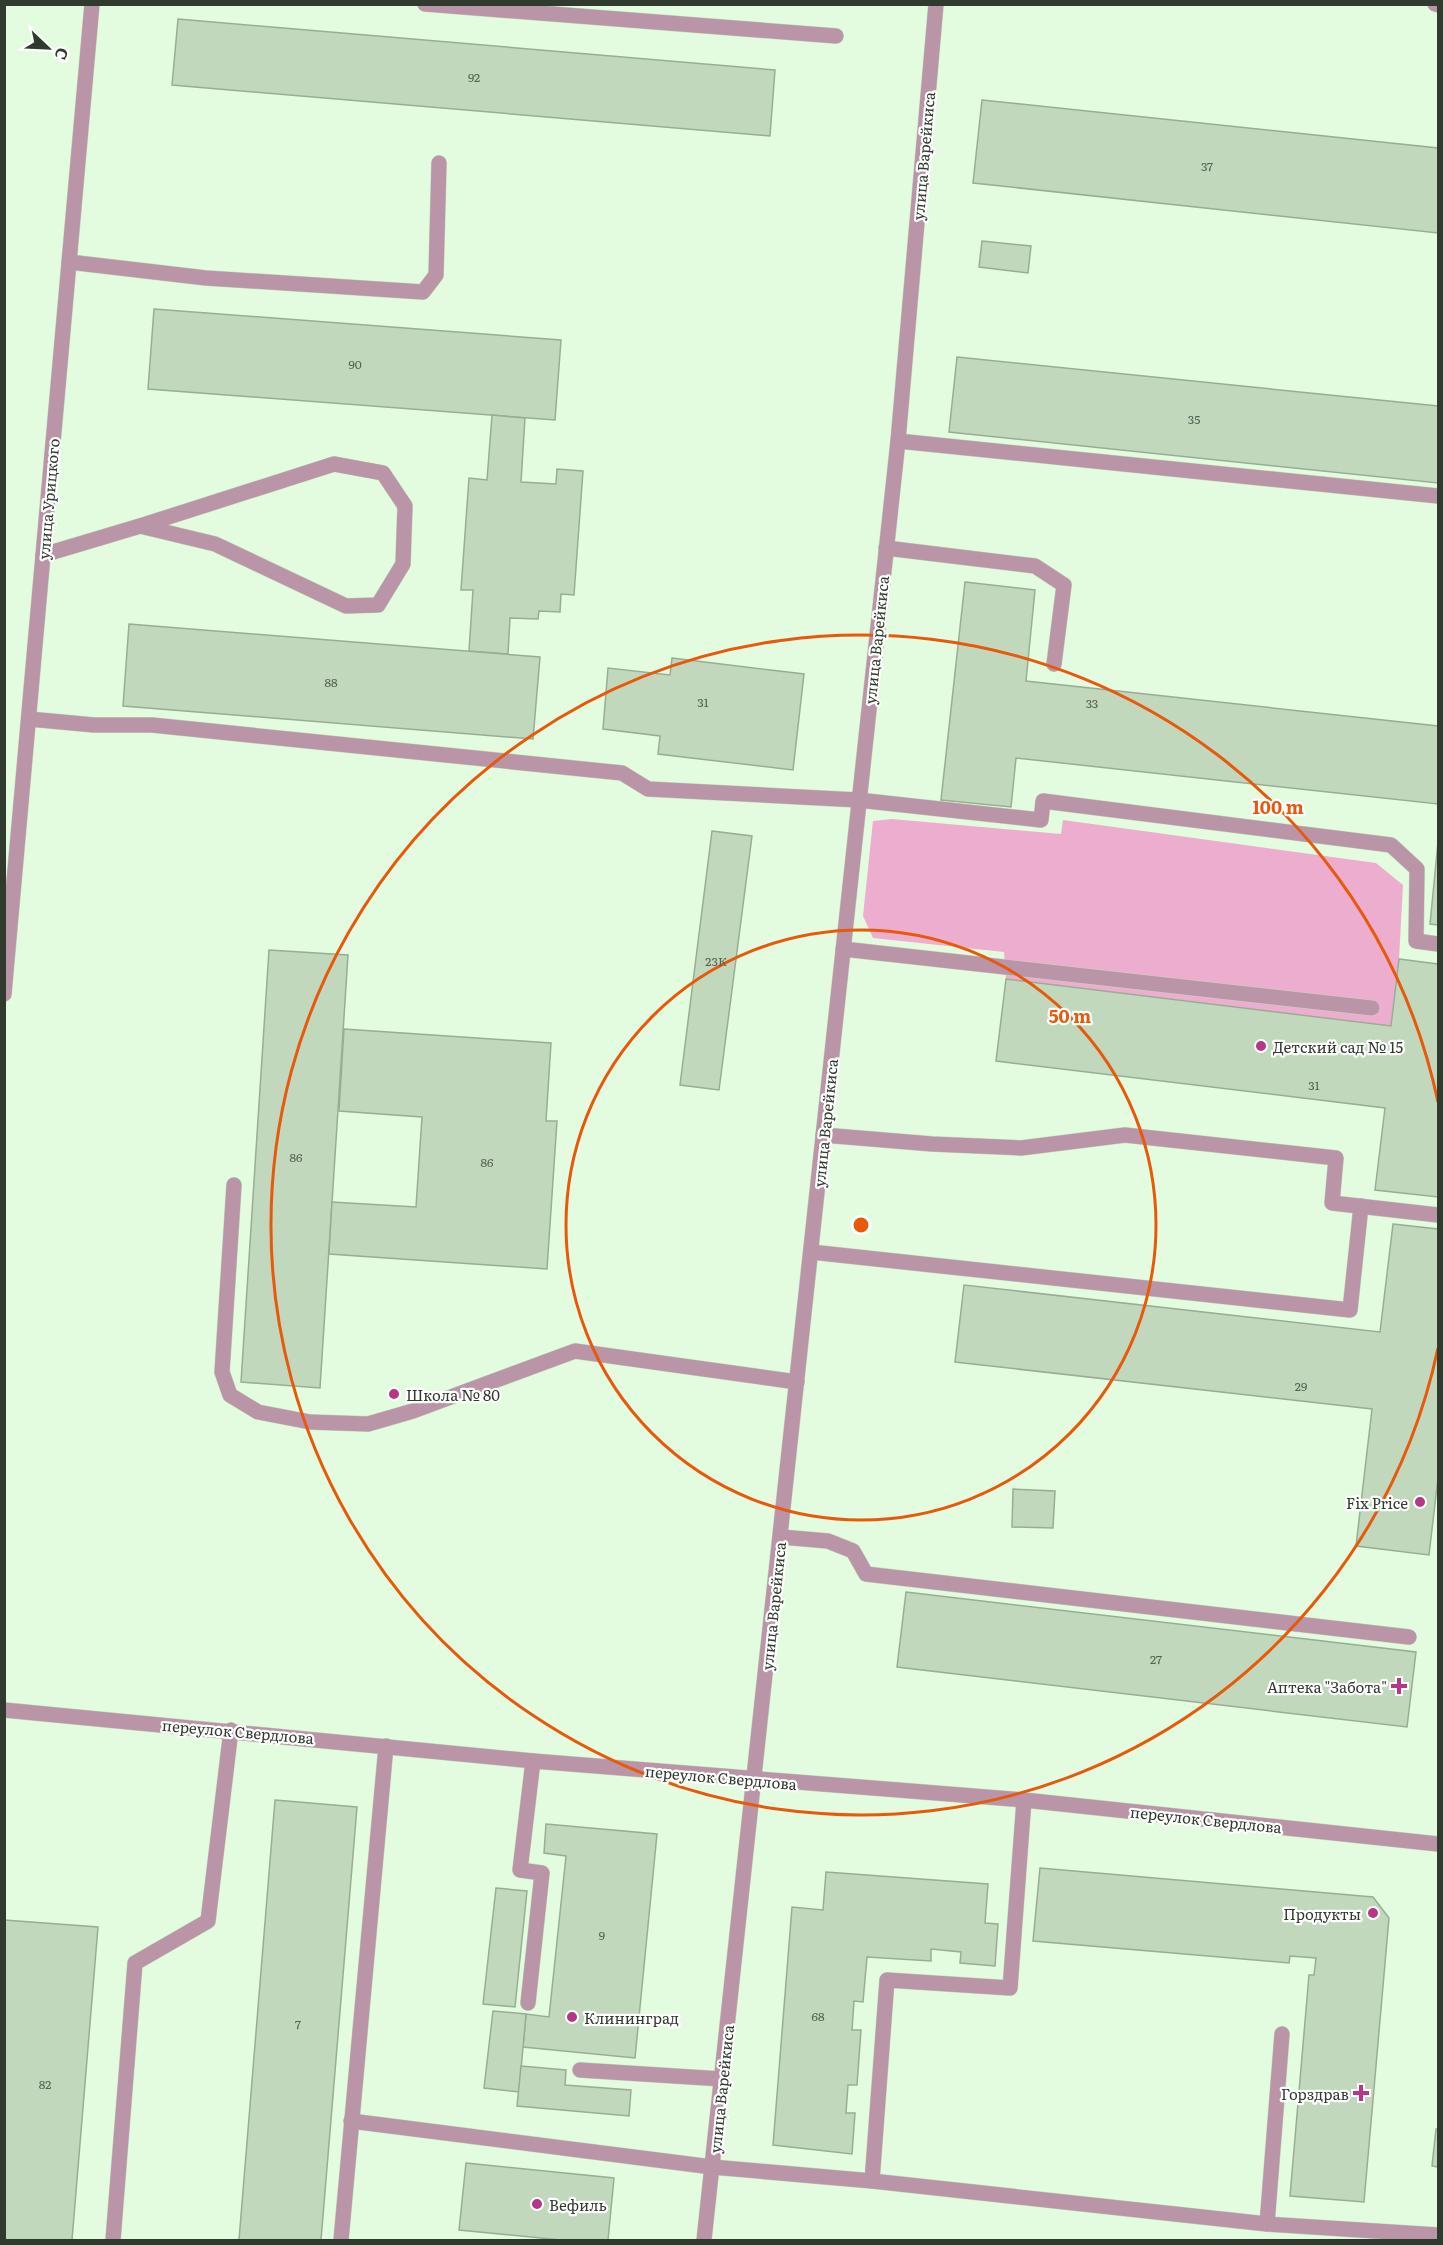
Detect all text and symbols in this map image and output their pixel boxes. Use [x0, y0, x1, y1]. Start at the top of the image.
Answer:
north arrow [18, 18, 78, 78]
text: С [49, 44, 76, 64]
house number: 92 [468, 68, 480, 86]
street label: улица Варейкиса [906, 90, 940, 221]
house number: 37 [1201, 157, 1213, 175]
house number: 90 [348, 355, 362, 373]
house number: 35 [1188, 410, 1200, 428]
street label: улица Урицкого [31, 437, 65, 561]
street label: улица Варейкиса [858, 574, 894, 705]
house number: 88 [324, 673, 338, 691]
house number: 31 [697, 693, 709, 711]
house number: 33 [1086, 694, 1098, 712]
text: 100 m [1252, 793, 1304, 820]
house number: 23К [705, 952, 727, 970]
text: 50 m [1049, 1002, 1091, 1029]
place label: Детский сад № 15 [1273, 1035, 1404, 1058]
marker: Детский сад № 15 [1254, 1039, 1268, 1053]
street label: улица Варейкиса [807, 1057, 843, 1188]
house number: 31 [1308, 1076, 1320, 1094]
house number: 86 [289, 1148, 303, 1166]
house number: 86 [480, 1153, 494, 1171]
centre of rings [851, 1215, 871, 1235]
house number: 29 [1295, 1377, 1307, 1395]
place label: Школа № 80 [406, 1383, 500, 1406]
marker: Школа № 80 [387, 1387, 401, 1401]
place label: Fix Price [1346, 1491, 1408, 1514]
marker: Fix Price [1413, 1495, 1427, 1509]
street label: улица Варейкиса [755, 1540, 791, 1671]
house number: 27 [1150, 1650, 1162, 1668]
place label: Аптека "Забота" [1267, 1675, 1387, 1698]
marker: Аптека "Забота" [1392, 1679, 1406, 1693]
street label: переулок Свердлова [161, 1713, 316, 1749]
street label: переулок Свердлова [644, 1759, 799, 1795]
street label: переулок Свердлова [1129, 1800, 1284, 1838]
place label: Продукты [1283, 1902, 1361, 1925]
marker: Продукты [1366, 1906, 1380, 1920]
house number: 9 [599, 1926, 605, 1944]
place label: Клининград [584, 2006, 679, 2029]
house number: 68 [811, 2007, 825, 2025]
marker: Клининград [565, 2010, 579, 2024]
house number: 7 [295, 2015, 301, 2033]
street label: улица Варейкиса [703, 2023, 739, 2154]
house number: 82 [39, 2075, 51, 2093]
place label: Горздрав [1281, 2082, 1349, 2105]
marker: Горздрав [1354, 2086, 1368, 2100]
place label: Вефиль [549, 2193, 607, 2216]
marker: Вефиль [530, 2197, 544, 2211]

